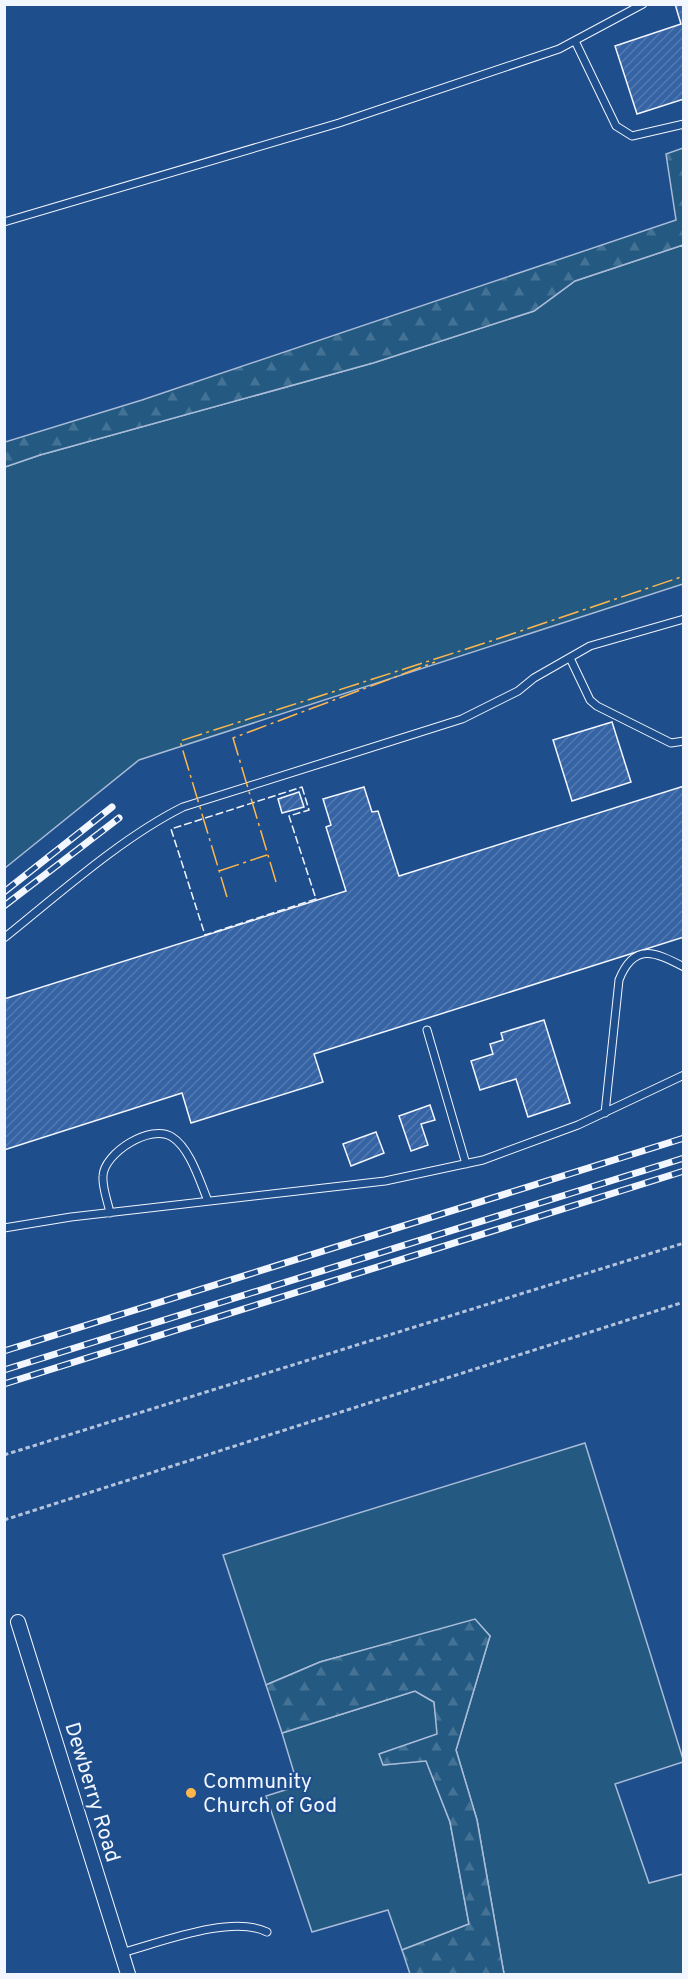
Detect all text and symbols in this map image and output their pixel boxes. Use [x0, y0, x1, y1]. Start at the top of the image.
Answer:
street label: Dewberry Road [57, 1719, 126, 1866]
place label: Community Church of God [203, 1769, 337, 1820]
marker: Community Church of God [184, 1786, 198, 1800]

